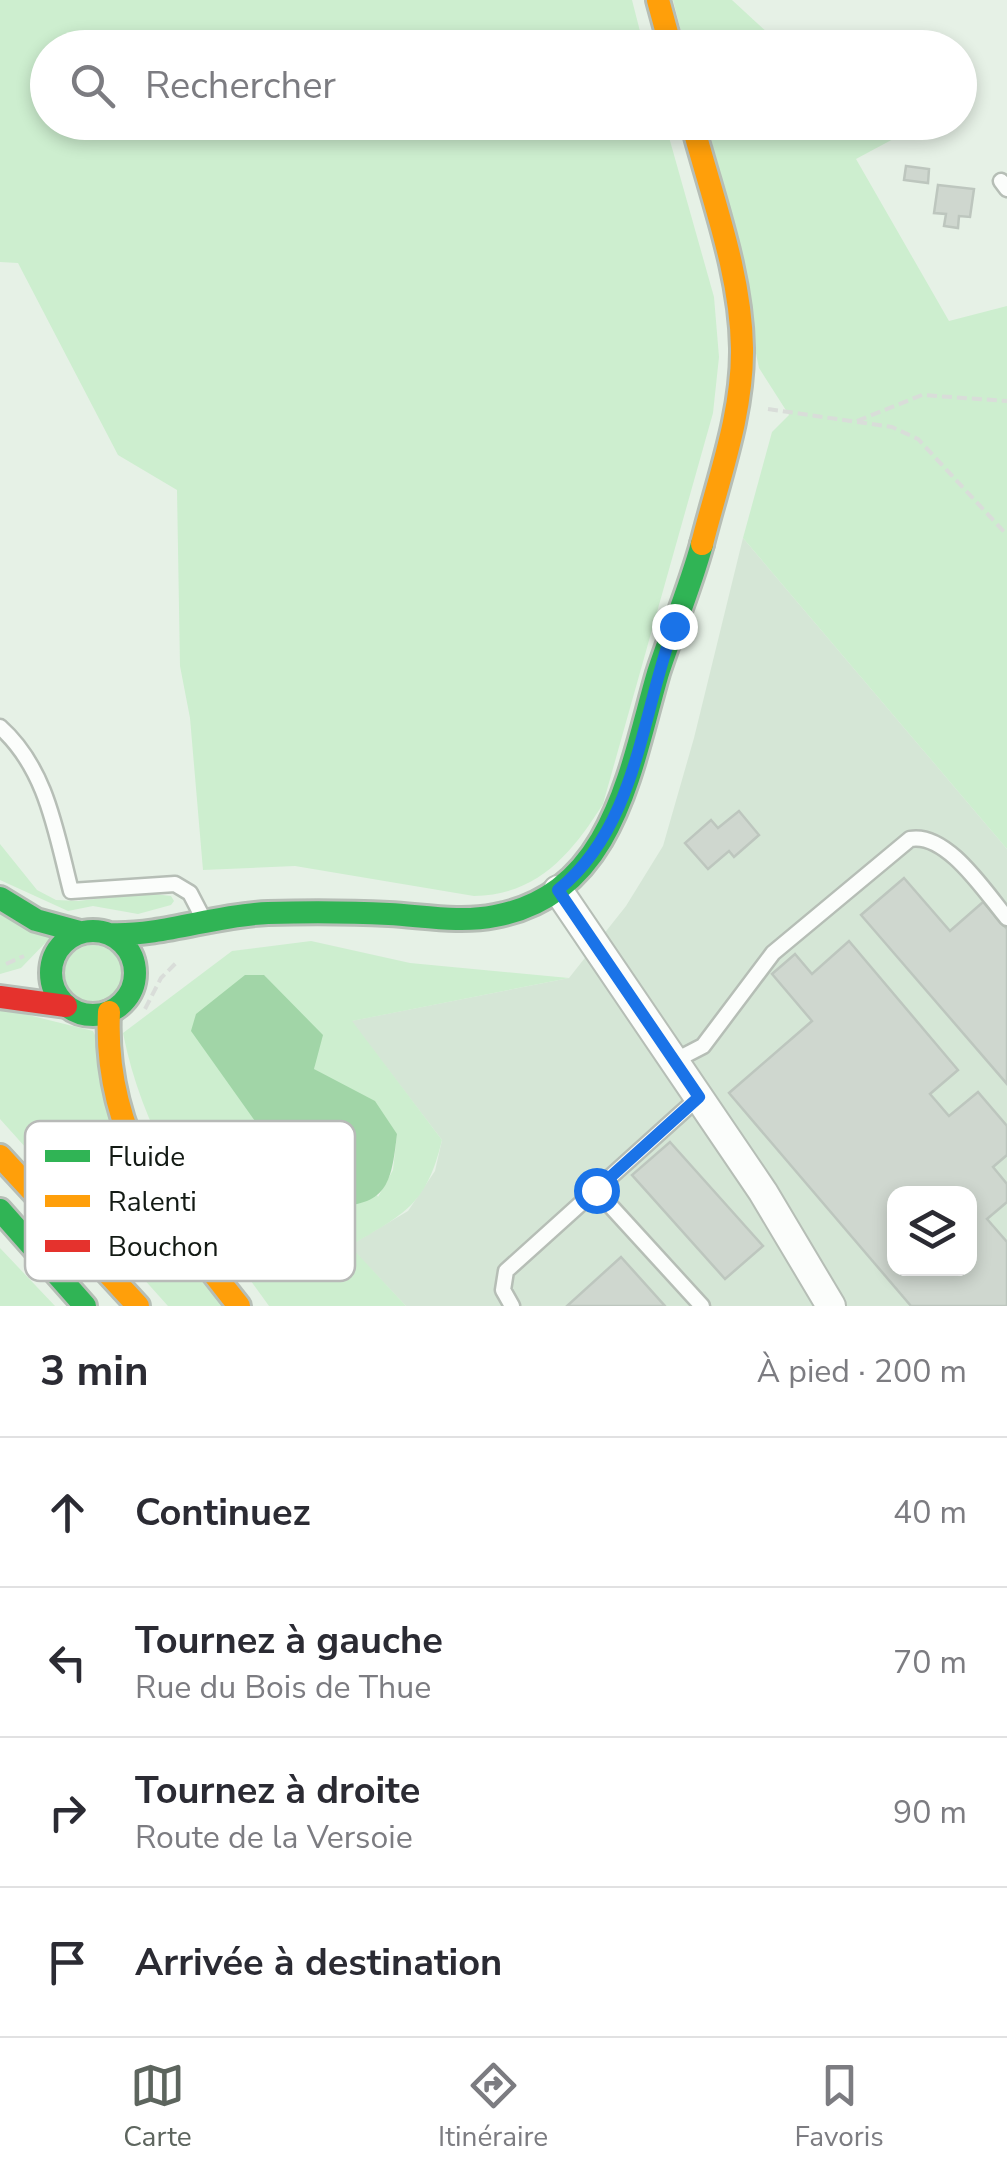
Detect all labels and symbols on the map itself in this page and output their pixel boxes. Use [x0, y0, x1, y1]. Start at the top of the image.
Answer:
route end [652, 604, 698, 650]
legend [25, 1121, 355, 1281]
text: Fluide [108, 1138, 185, 1176]
route start [574, 1168, 620, 1214]
text: Ralenti [108, 1183, 197, 1221]
text: Bouchon [108, 1228, 219, 1266]

